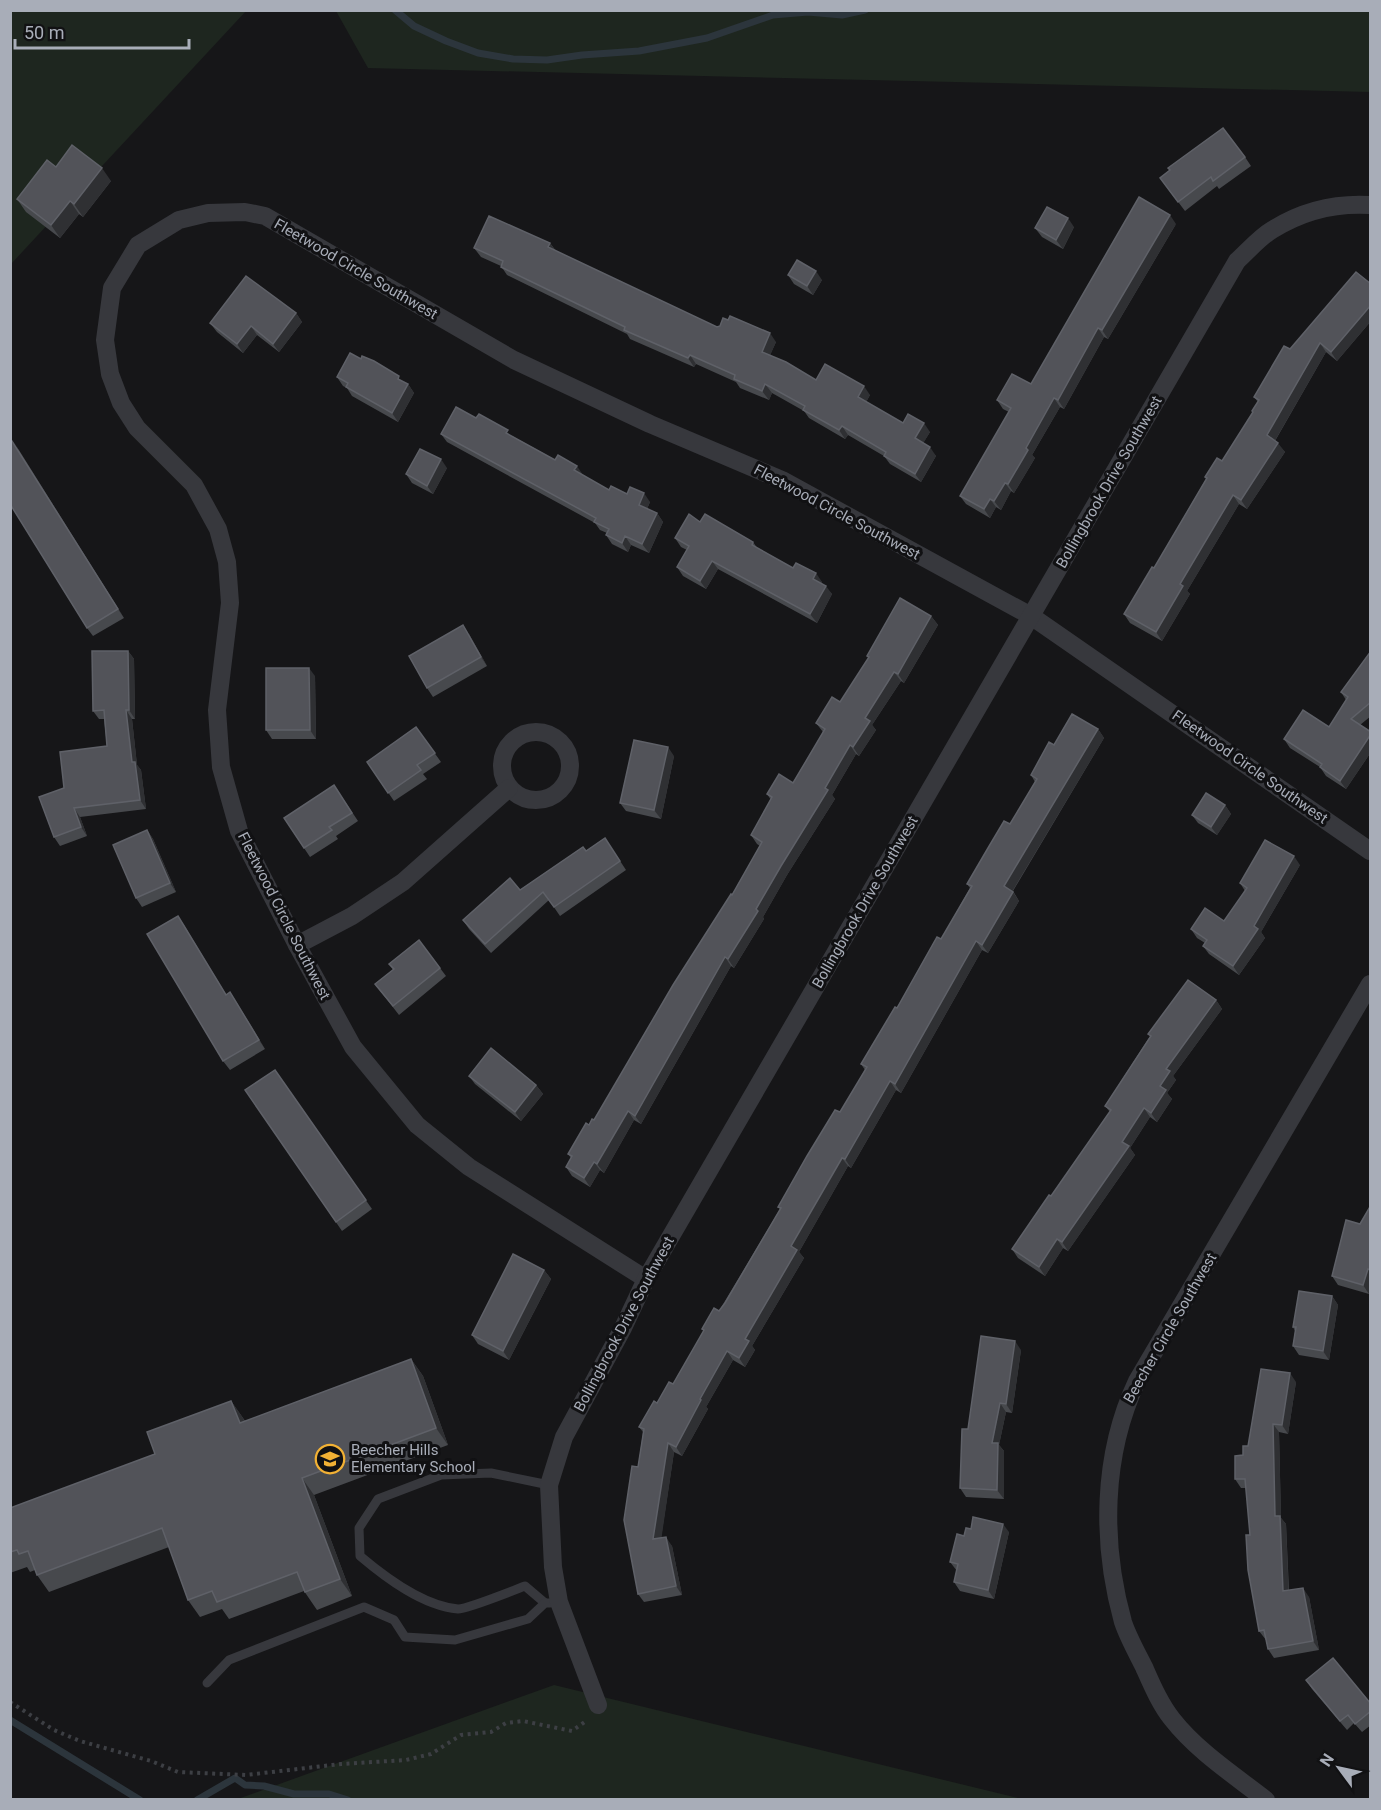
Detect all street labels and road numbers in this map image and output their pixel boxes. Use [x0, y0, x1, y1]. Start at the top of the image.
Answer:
street label: Fleetwood Circle Southwest [271, 215, 441, 323]
street label: Bollingbrook Drive Southwest [1052, 393, 1166, 571]
street label: Fleetwood Circle Southwest [751, 460, 923, 564]
street label: Fleetwood Circle Southwest [1169, 706, 1331, 828]
street label: Bollingbrook Drive Southwest [808, 813, 922, 991]
street label: Fleetwood Circle Southwest [234, 829, 334, 1003]
street label: Bollingbrook Drive Southwest [570, 1233, 678, 1415]
street label: Beecher Circle Southwest [1120, 1250, 1220, 1406]

